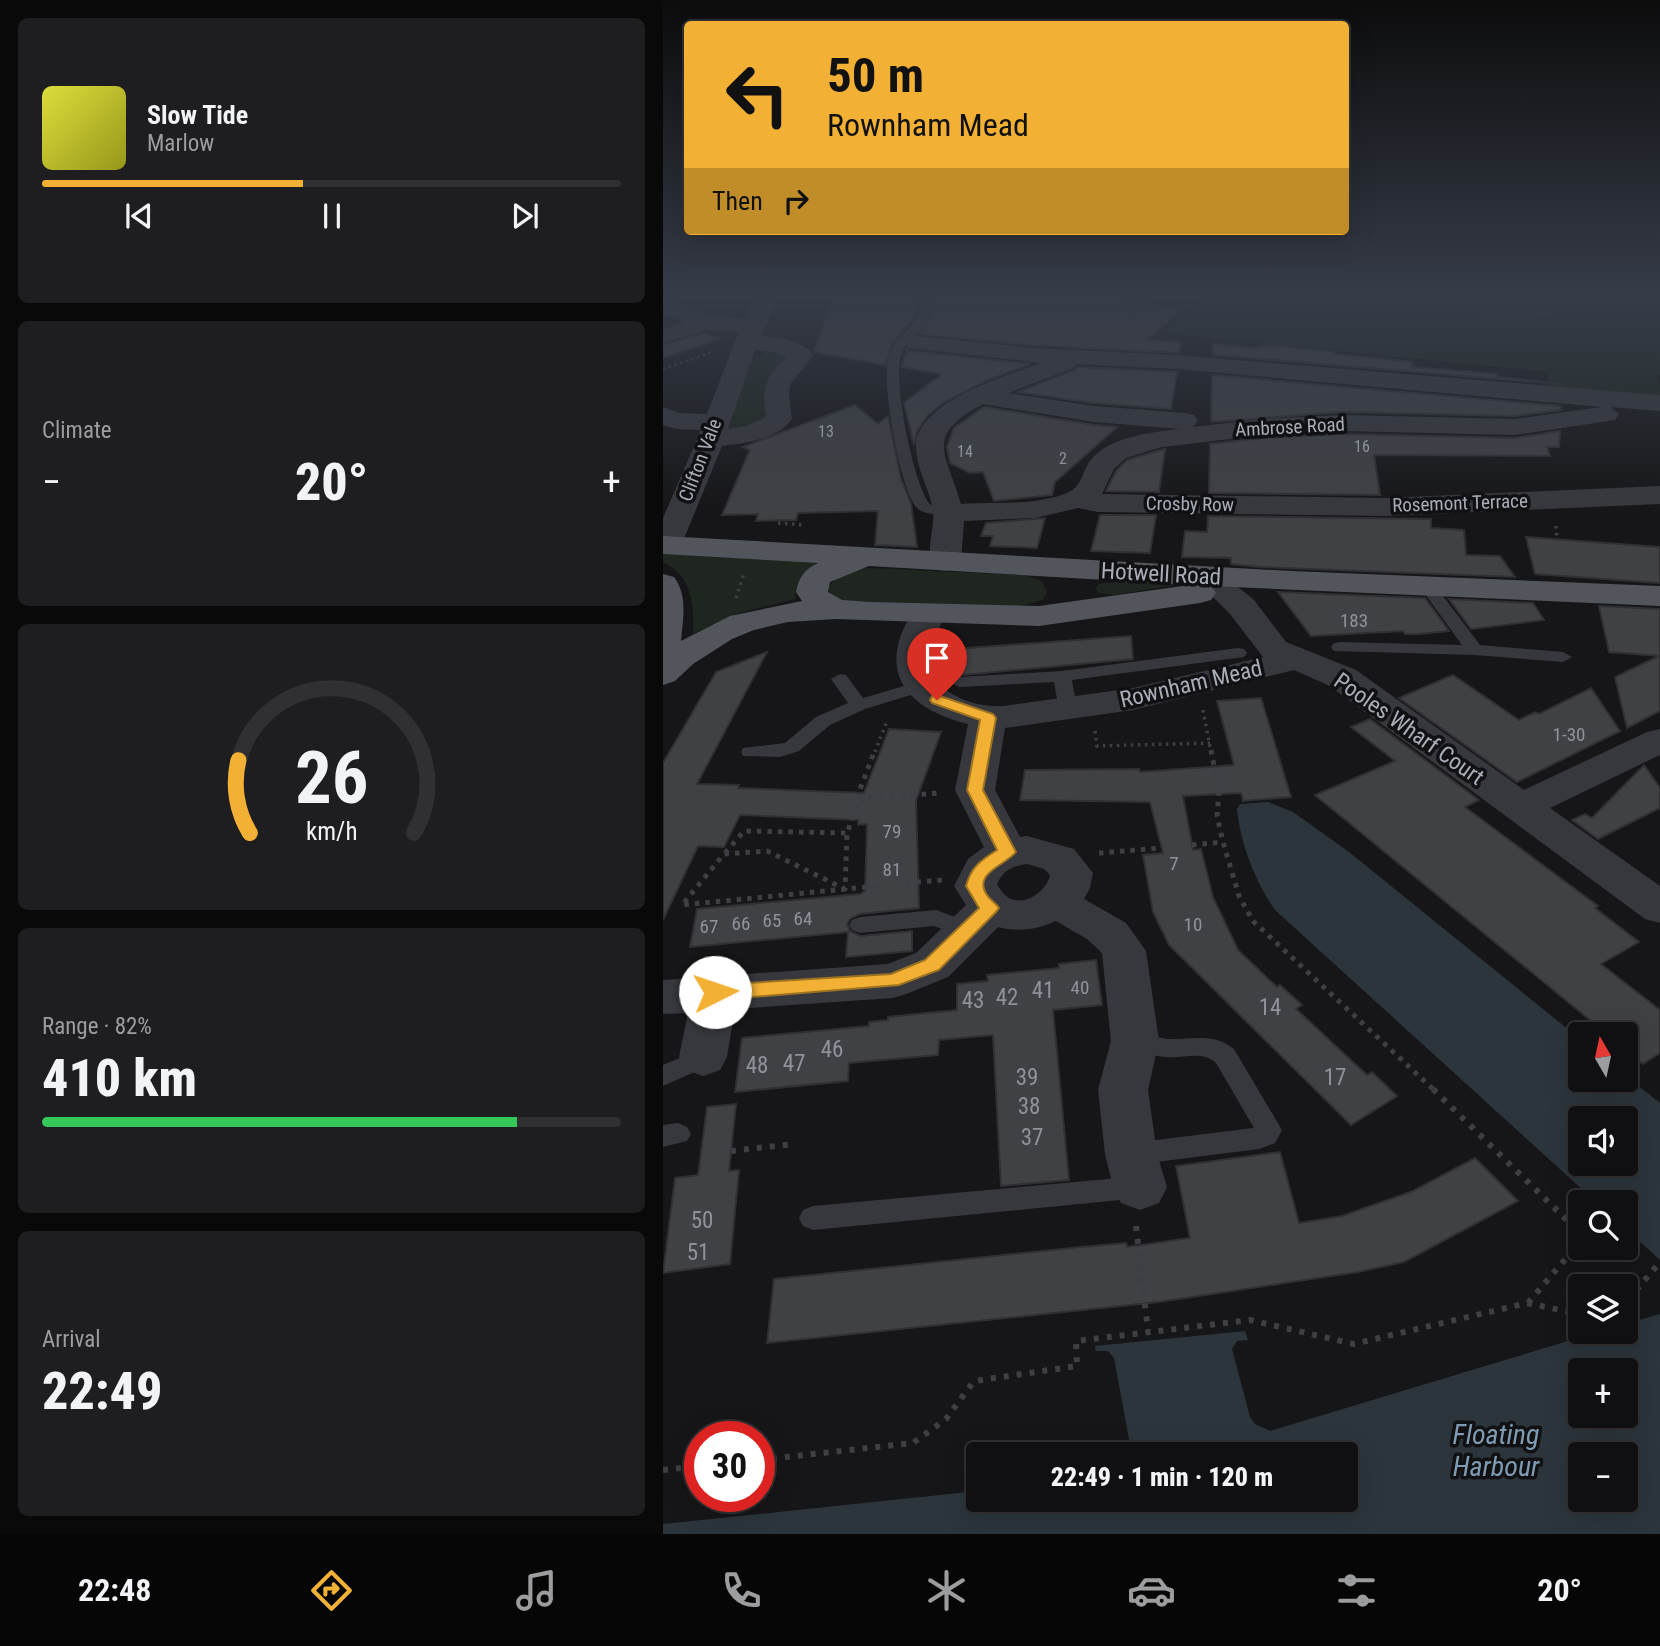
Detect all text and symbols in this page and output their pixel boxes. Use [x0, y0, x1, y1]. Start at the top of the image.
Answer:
text: 50 m [827, 47, 924, 104]
icon: left [712, 49, 803, 140]
text: Slow Tide [147, 100, 248, 130]
text: Rownham Mead [827, 106, 1029, 144]
text: Marlow [147, 130, 214, 157]
icon: right [777, 182, 815, 220]
text: Then [712, 186, 763, 216]
icon: previous [120, 197, 158, 235]
icon: pause [313, 197, 351, 235]
icon: next [506, 197, 544, 235]
street label: Ambrose Road [1235, 413, 1345, 441]
street label: Clifton Vale [674, 415, 726, 505]
text: Climate [42, 417, 112, 444]
house number: 13 [818, 422, 834, 441]
house number: 16 [1354, 437, 1370, 456]
house number: 14 [957, 442, 973, 461]
house number: 2 [1059, 449, 1067, 468]
text: 20° [295, 452, 368, 513]
text: − [42, 460, 61, 504]
text: + [602, 460, 621, 504]
street label: Rosemont Terrace [1392, 489, 1528, 517]
street label: Crosby Row [1146, 492, 1234, 516]
street label: Hotwell Road [1100, 557, 1222, 591]
house number: 183 [1340, 609, 1368, 632]
pin [907, 628, 967, 700]
icon: arrive [918, 639, 956, 677]
street label: Rownham Mead [1117, 655, 1265, 713]
street label: Pooles Wharf Court [1329, 667, 1489, 791]
house number: 1-30 [1553, 723, 1585, 746]
text: 26 [295, 735, 368, 821]
text: km/h [306, 817, 357, 846]
house number: 79 [883, 820, 901, 843]
house number: 7 [1169, 852, 1179, 875]
house number: 81 [883, 858, 901, 881]
house number: 64 [794, 907, 812, 930]
house number: 65 [763, 909, 781, 932]
house number: 66 [732, 912, 750, 935]
house number: 10 [1184, 913, 1202, 936]
house number: 67 [700, 915, 718, 938]
position arrow [678, 955, 752, 1029]
house number: 40 [1071, 976, 1089, 999]
house number: 41 [1032, 977, 1054, 1004]
house number: 42 [996, 984, 1018, 1011]
house number: 43 [962, 987, 984, 1014]
house number: 14 [1259, 994, 1281, 1021]
text: Range · 82% [42, 1013, 152, 1040]
north arrow [1568, 1022, 1638, 1092]
map controls [1568, 1022, 1638, 1512]
house number: 46 [821, 1036, 843, 1063]
text: 410 km [42, 1048, 197, 1109]
house number: 47 [783, 1050, 805, 1077]
house number: 48 [746, 1052, 768, 1079]
house number: 39 [1016, 1064, 1038, 1091]
house number: 17 [1324, 1064, 1346, 1091]
house number: 38 [1018, 1093, 1040, 1120]
button: sound [1568, 1106, 1638, 1176]
house number: 37 [1021, 1124, 1043, 1151]
button: search [1568, 1190, 1638, 1260]
house number: 50 [691, 1207, 713, 1234]
house number: 51 [687, 1239, 709, 1266]
button: layers [1568, 1274, 1638, 1344]
text: Arrival [42, 1326, 101, 1353]
button: + [1568, 1358, 1638, 1428]
text: 22:49 [42, 1361, 162, 1422]
water label: Floating Harbour [1453, 1418, 1540, 1483]
speed limit sign: 30 [684, 1421, 775, 1512]
button: − [1568, 1442, 1638, 1512]
text: 22:49 · 1 min · 120 m [1051, 1462, 1273, 1492]
icon: directions [307, 1566, 356, 1615]
icon: music [512, 1566, 561, 1615]
icon: phone [717, 1566, 766, 1615]
icon: climate [922, 1566, 971, 1615]
icon: car [1127, 1566, 1176, 1615]
icon: filters [1332, 1566, 1381, 1615]
text: 22:48 [78, 1571, 151, 1609]
text: 20° [1537, 1571, 1582, 1609]

